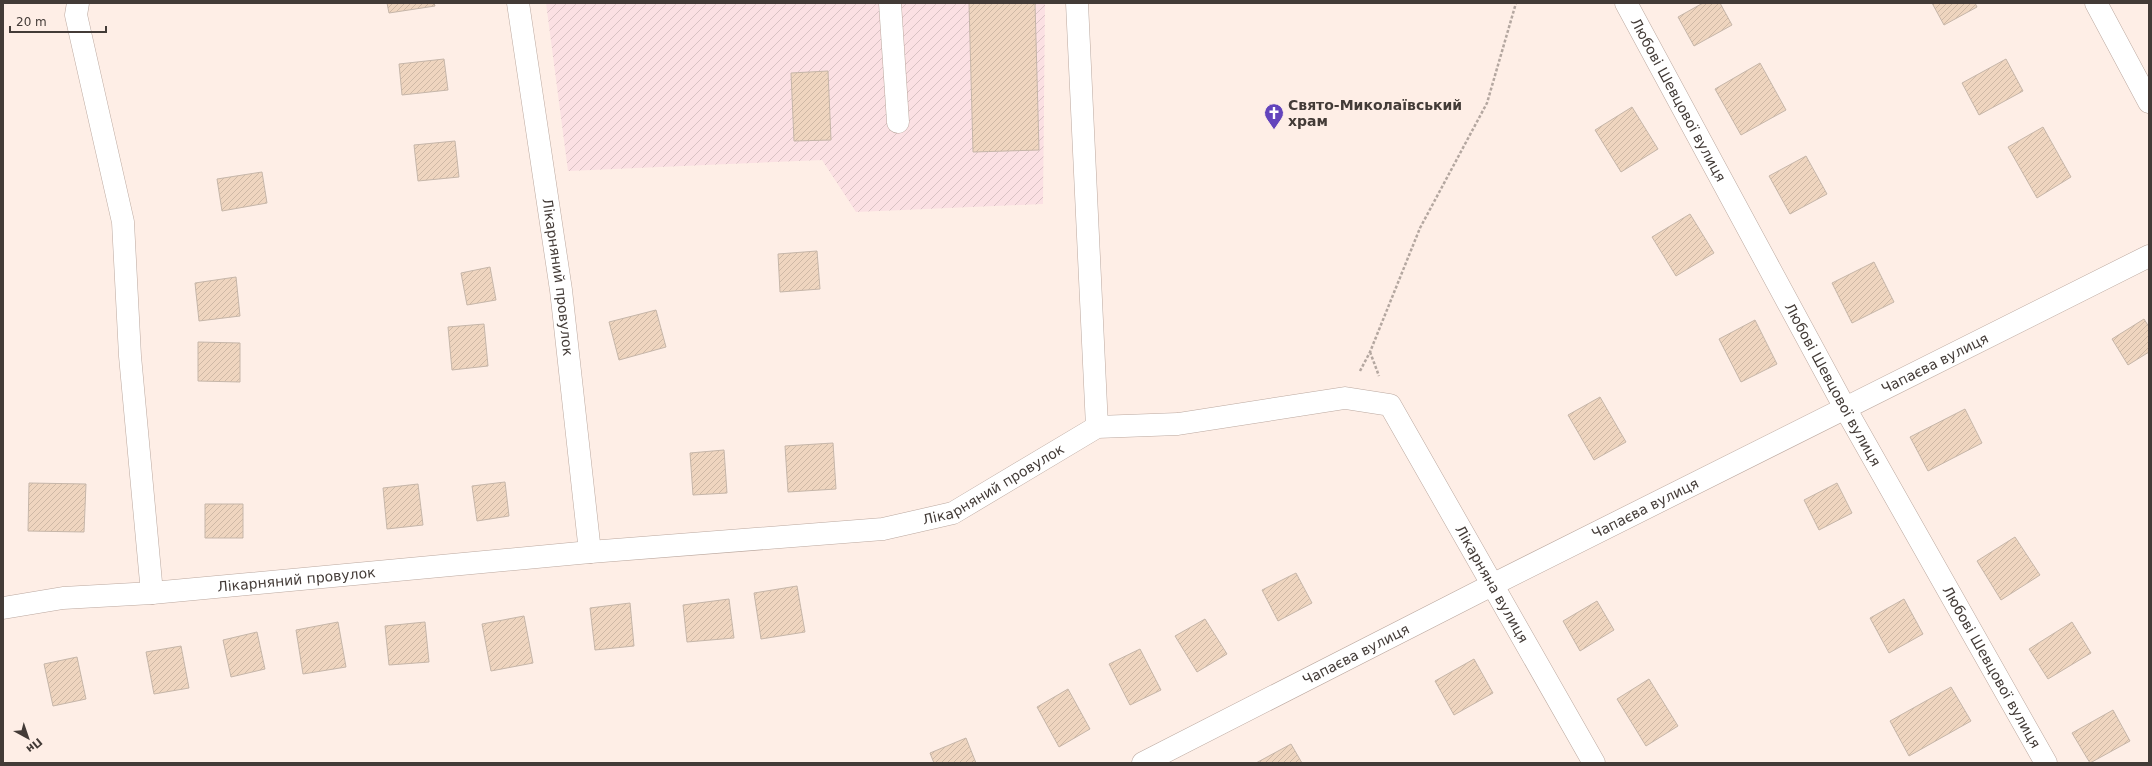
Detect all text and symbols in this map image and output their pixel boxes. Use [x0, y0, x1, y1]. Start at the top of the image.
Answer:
scale bar [10, 8, 106, 34]
text: 20 m [16, 15, 47, 29]
street label: Любові Шевцової вулиця [1628, 15, 1729, 184]
place label: Свято-Миколаївський храм [1288, 97, 1462, 129]
church icon: Свято-Миколаївський храм [1263, 102, 1285, 130]
street label: Лікарняний провулок [539, 197, 576, 357]
street label: Любові Шевцової вулиця [1782, 300, 1884, 469]
street label: Чапаєва вулиця [1879, 330, 1991, 397]
street label: Лікарняний провулок [921, 441, 1067, 528]
street label: Чапаєва вулиця [1589, 475, 1701, 542]
street label: Лікарняна вулиця [1452, 522, 1532, 646]
street label: Лікарняний провулок [217, 564, 376, 595]
street label: Любові Шевцової вулиця [1939, 583, 2044, 751]
street label: Чапаєва вулиця [1300, 621, 1412, 688]
north arrow [8, 718, 48, 758]
text: Пн [23, 735, 45, 756]

